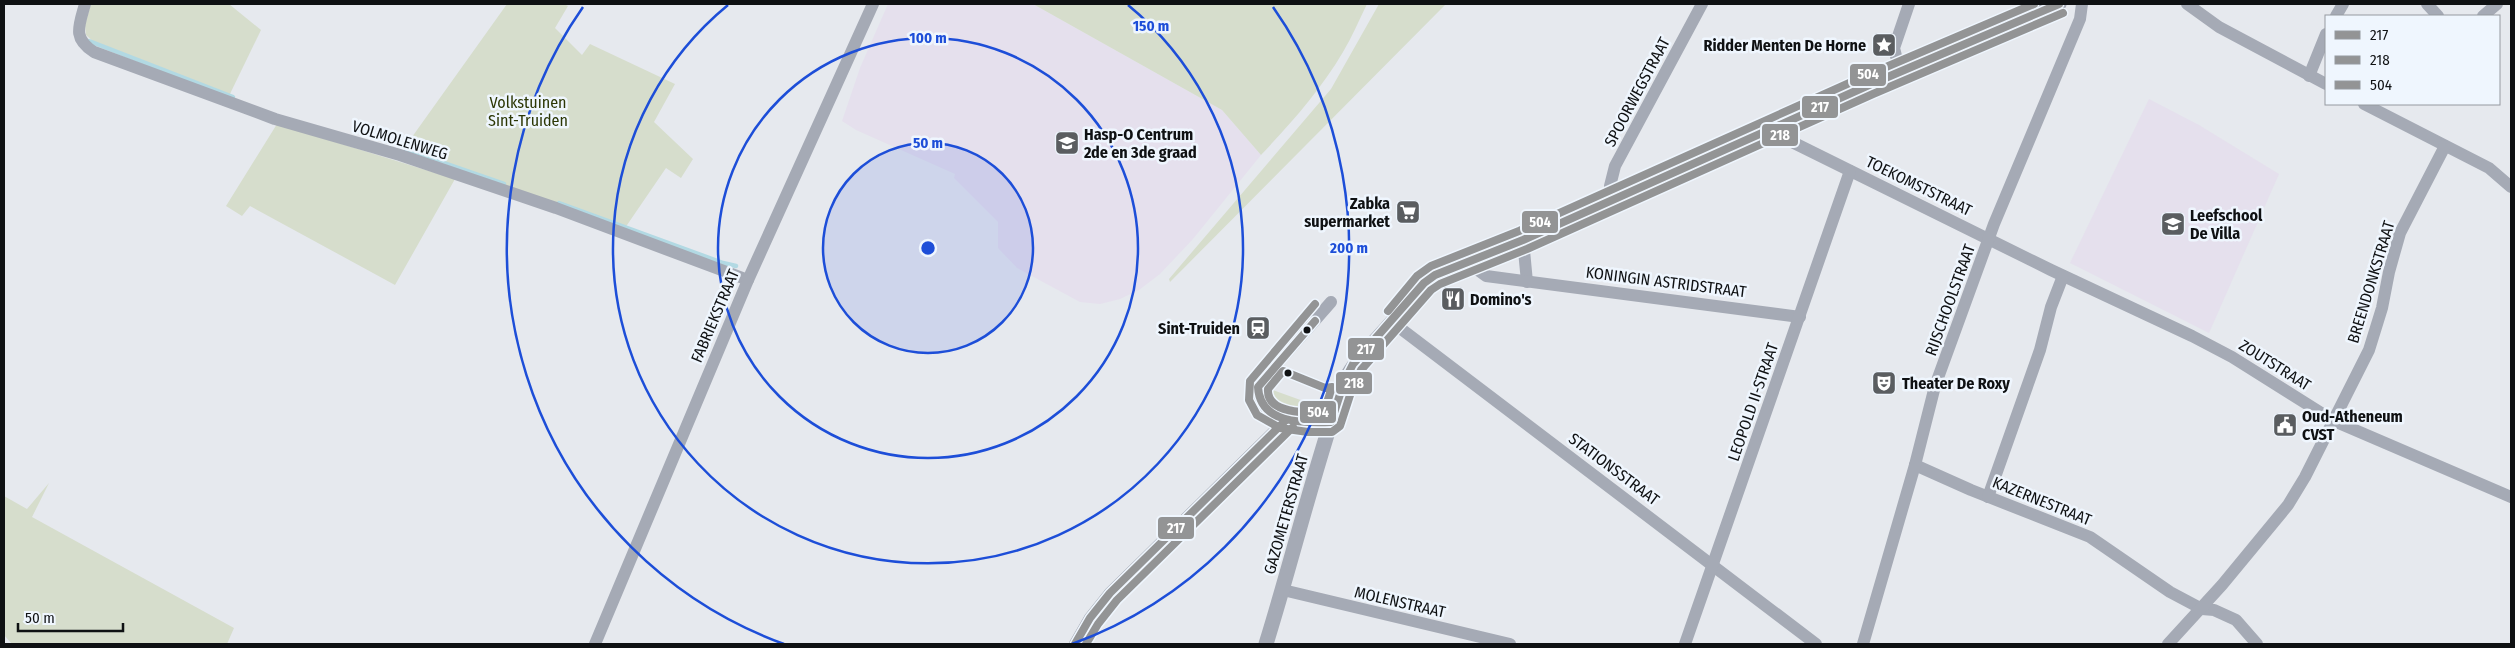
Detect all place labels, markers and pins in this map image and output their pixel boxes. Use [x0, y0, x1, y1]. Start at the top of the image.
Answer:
place icon: Ridder Menten De Horne [1871, 32, 1897, 58]
place label: Ridder Menten De Horne [1703, 36, 1866, 55]
place label: Hasp-O Centrum 2de en 3de graad [1083, 125, 1197, 162]
school or university icon: Hasp-O Centrum 2de en 3de graad [1054, 130, 1080, 156]
place label: Zabka supermarket [1304, 194, 1390, 231]
supermarket icon: Zabka supermarket [1395, 199, 1421, 225]
place label: Leefschool De Villa [2190, 206, 2263, 243]
school or university icon: Leefschool De Villa [2160, 211, 2186, 237]
centre of rings [919, 239, 937, 257]
restaurant icon: Domino's [1440, 286, 1466, 312]
place label: Domino's [1470, 290, 1532, 309]
station icon: Sint-Truiden [1245, 315, 1271, 341]
place label: Sint-Truiden [1158, 319, 1240, 338]
unlabelled marker [1302, 325, 1312, 335]
unlabelled marker [1283, 368, 1293, 378]
theatre icon: Theater De Roxy [1871, 370, 1897, 396]
place label: Theater De Roxy [1902, 374, 2010, 393]
place label: Oud-Atheneum CVST [2302, 407, 2403, 444]
public building icon: Oud-Atheneum CVST [2272, 412, 2298, 438]

